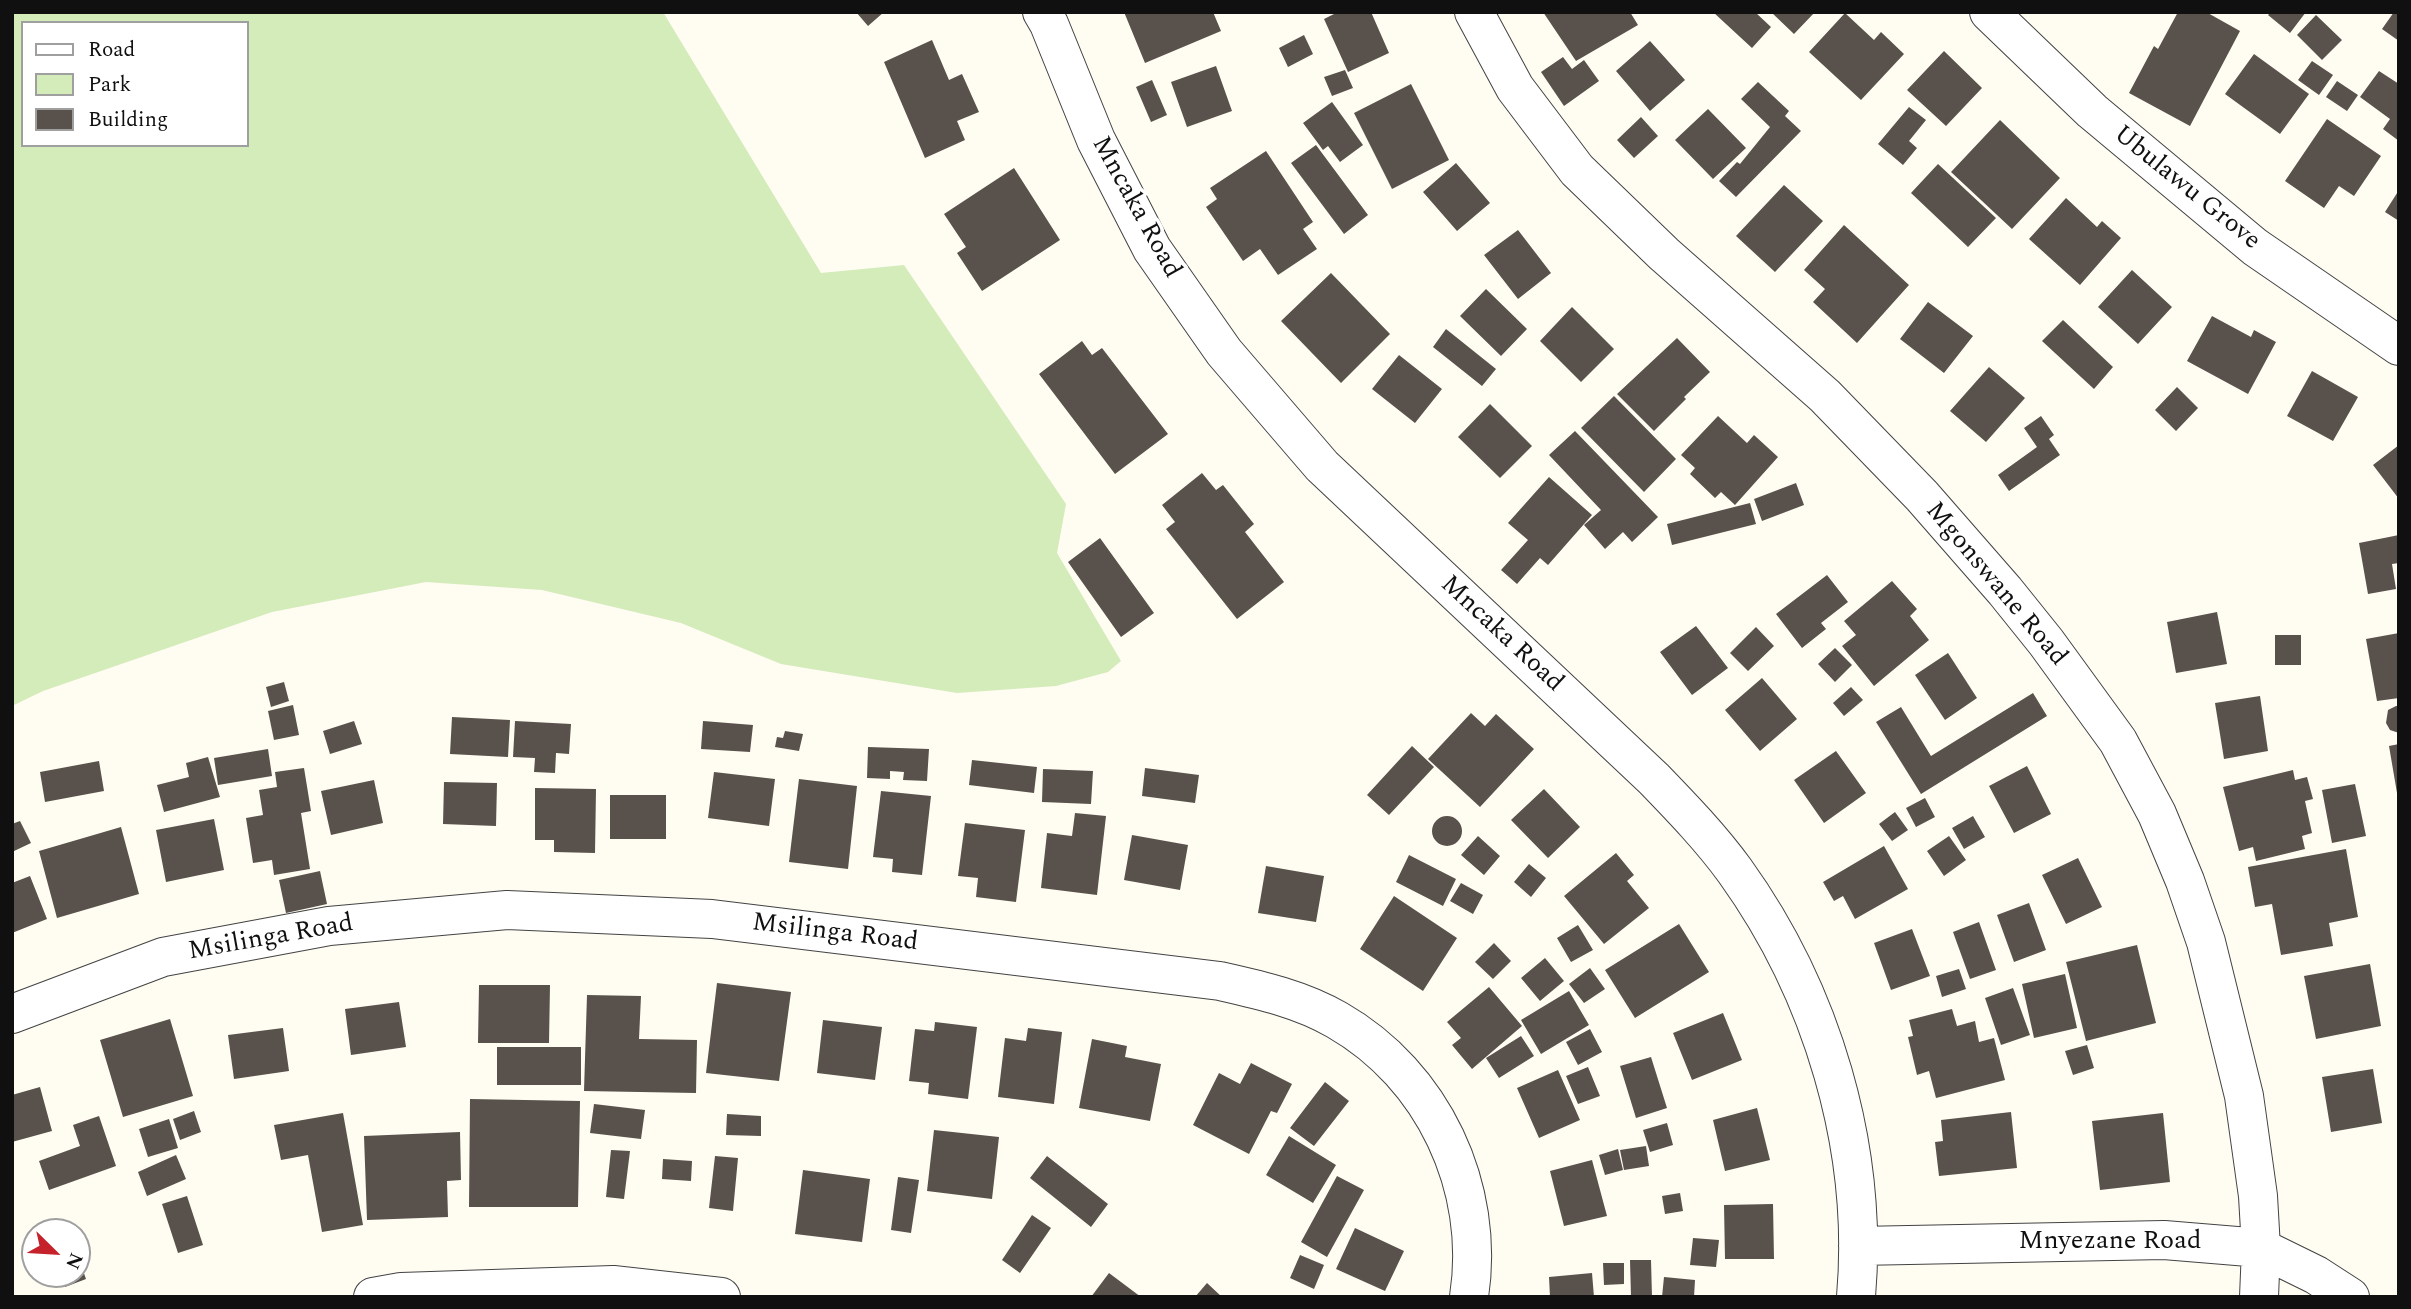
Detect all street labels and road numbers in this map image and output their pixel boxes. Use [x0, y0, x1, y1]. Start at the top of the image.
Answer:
street label: Ubulawu Grove [2106, 120, 2266, 258]
street label: Mncaka Road [1083, 132, 1187, 284]
street label: Mgonswane Road [1917, 497, 2073, 673]
street label: Mncaka Road [1433, 570, 1569, 700]
street label: Msilinga Road [750, 908, 920, 960]
street label: Msilinga Road [186, 909, 356, 969]
street label: Mnyezane Road [2019, 1227, 2201, 1259]

